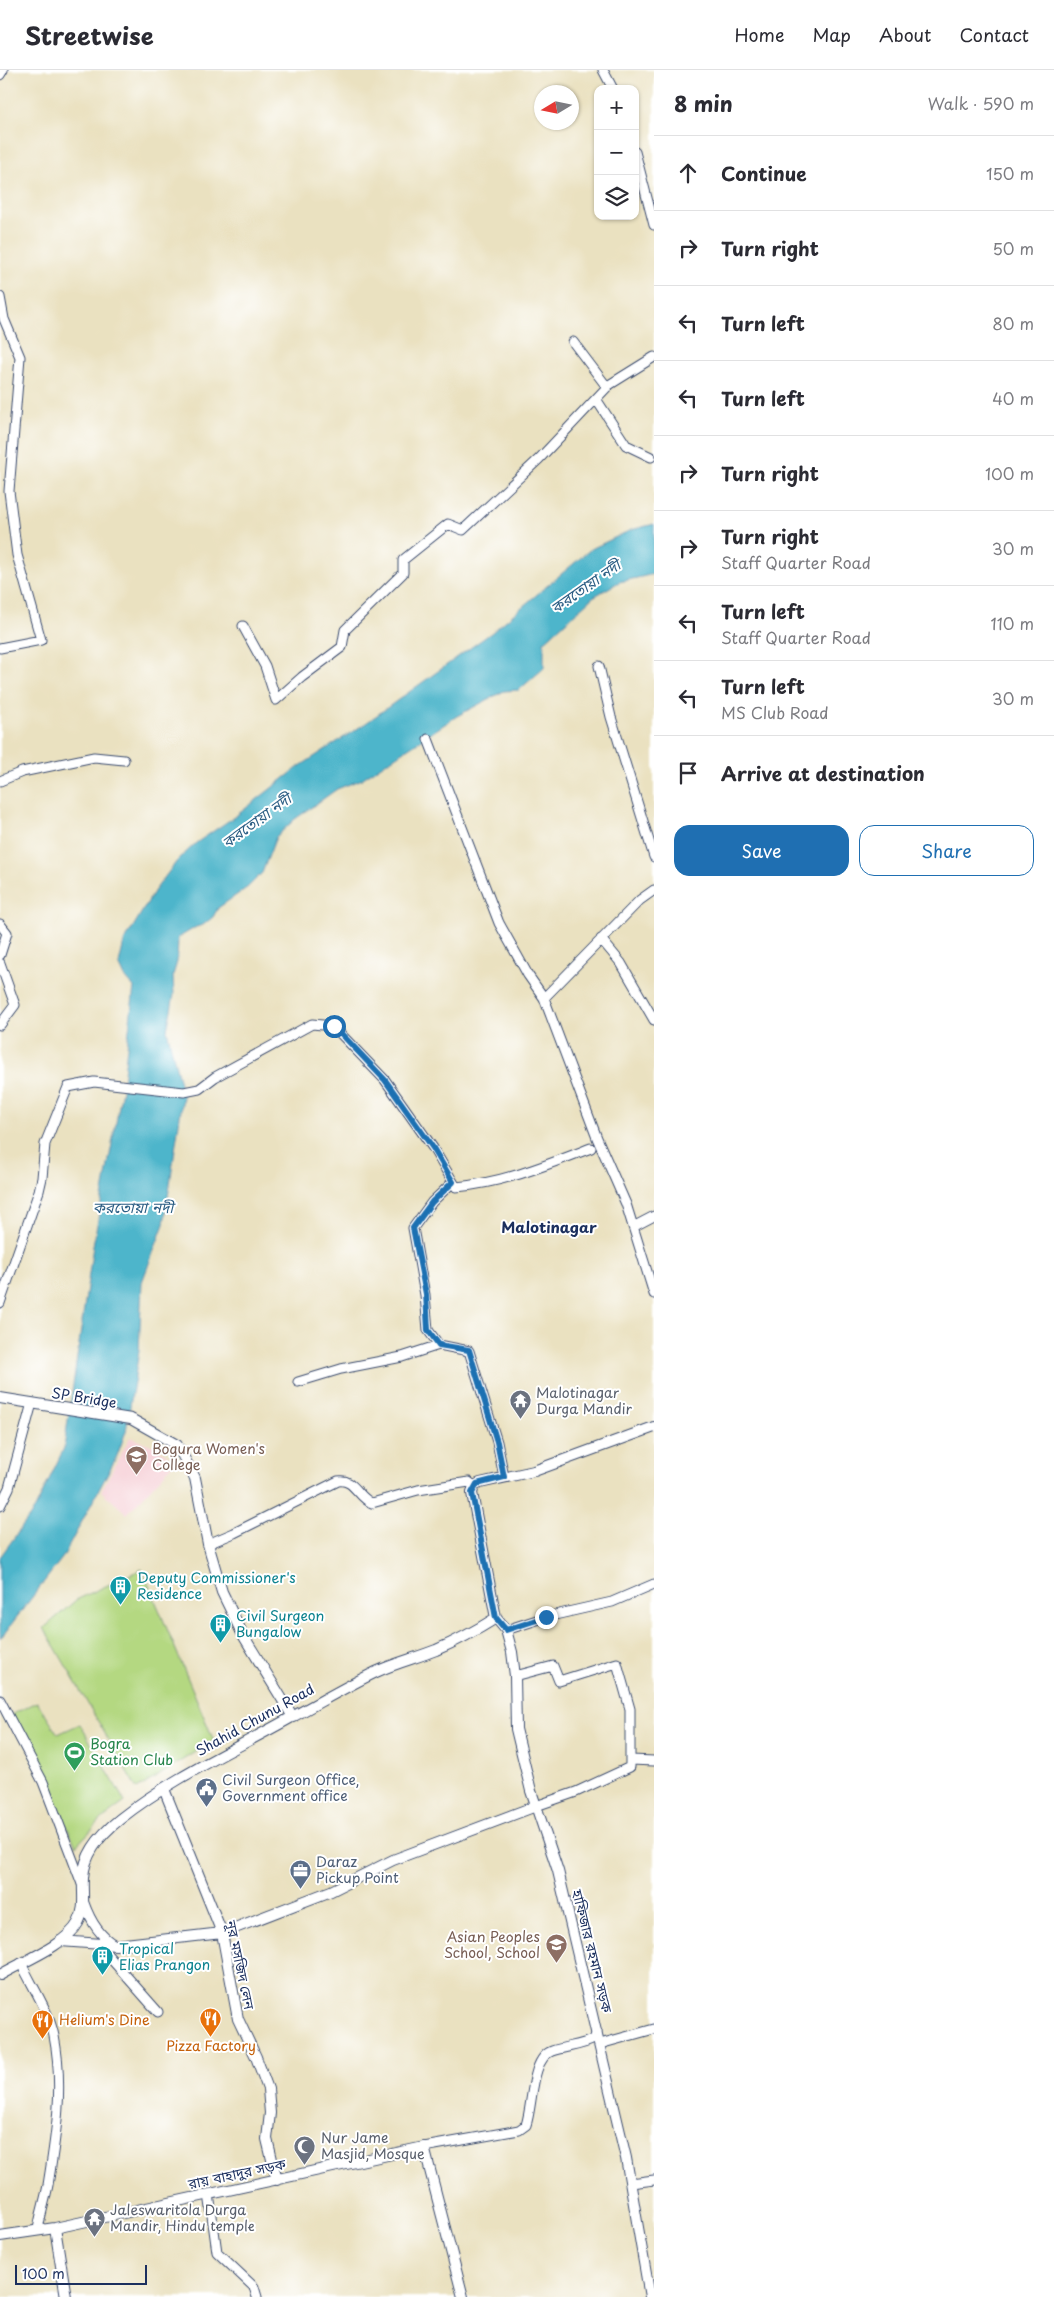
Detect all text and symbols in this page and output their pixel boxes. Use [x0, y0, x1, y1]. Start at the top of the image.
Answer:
text: Streetwise [25, 17, 154, 53]
text: Home [734, 21, 784, 48]
text: Map [812, 21, 851, 48]
text: About [879, 21, 931, 48]
text: Contact [959, 21, 1029, 48]
north arrow [534, 85, 579, 130]
map controls [594, 85, 639, 220]
button: + [594, 85, 639, 130]
text: 8 min [674, 87, 733, 119]
text: Walk · 590 m [928, 91, 1034, 115]
button: − [594, 130, 639, 175]
icon: ahead [674, 159, 702, 187]
text: Continue [721, 159, 807, 187]
text: 150 m [986, 161, 1034, 185]
button: layers [594, 175, 639, 220]
icon: right [674, 234, 702, 262]
text: Turn right [721, 234, 819, 262]
text: 50 m [993, 236, 1034, 260]
icon: left [674, 309, 702, 337]
text: Turn left [721, 309, 805, 337]
text: 80 m [992, 311, 1034, 335]
icon: left [674, 384, 702, 412]
text: Turn left [721, 384, 805, 412]
text: 40 m [992, 386, 1034, 410]
icon: right [674, 459, 702, 487]
text: Turn right [721, 459, 819, 487]
text: 100 m [985, 461, 1034, 485]
text: Turn right [721, 522, 819, 550]
icon: right [674, 534, 702, 562]
text: 30 m [992, 536, 1034, 560]
text: Staff Quarter Road [721, 550, 871, 574]
water label: করতোয়া নদী [546, 552, 627, 618]
text: Turn left [721, 597, 805, 625]
icon: left [674, 609, 702, 637]
text: 110 m [991, 611, 1034, 635]
text: Staff Quarter Road [721, 625, 871, 649]
text: Turn left [721, 672, 805, 700]
icon: left [674, 684, 702, 712]
text: 30 m [992, 686, 1034, 710]
text: MS Club Road [721, 700, 829, 724]
icon: arrive [674, 759, 702, 787]
text: Arrive at destination [721, 759, 925, 787]
water label: করতোয়া নদী [217, 785, 298, 853]
button: Save [674, 825, 849, 876]
button: Share [859, 825, 1034, 876]
route start [323, 1015, 346, 1038]
water label: করতোয়া নদী [93, 1195, 176, 1218]
district label: Malotinagar [501, 1215, 597, 1238]
street label: SP Bridge [50, 1382, 118, 1413]
place label: Malotinagar Durga Mandir [536, 1382, 633, 1419]
temple icon: Malotinagar Durga Mandir [508, 1389, 532, 1420]
place label: Bogura Women's College [152, 1438, 265, 1475]
school or university icon: Bogura Women's College [124, 1445, 148, 1476]
place label: Deputy Commissioner's Residence [137, 1567, 296, 1604]
building icon: Deputy Commissioner's Residence [109, 1574, 133, 1605]
place label: Civil Surgeon Bungalow [236, 1605, 324, 1642]
route end [535, 1606, 558, 1629]
building icon: Civil Surgeon Bungalow [208, 1612, 232, 1643]
street label: Shahid Chunu Road [192, 1678, 318, 1761]
place label: Bogra Station Club [90, 1733, 173, 1770]
sports icon: Bogra Station Club [62, 1740, 86, 1771]
place label: Civil Surgeon Office, Government office [222, 1769, 360, 1806]
public building icon: Civil Surgeon Office, Government office [194, 1776, 218, 1807]
place label: Daraz Pickup Point [316, 1851, 399, 1888]
office icon: Daraz Pickup Point [288, 1858, 312, 1889]
street label: হাফিজার রহমান সড়ক [567, 1886, 618, 2015]
street label: নূর মসজিদ লেন [221, 1918, 260, 2012]
place label: Asian Peoples School, School [444, 1926, 540, 1963]
school or university icon: Asian Peoples School, School [544, 1933, 568, 1964]
place label: Tropical Elias Prangon [119, 1938, 210, 1975]
building icon: Tropical Elias Prangon [91, 1945, 115, 1976]
restaurant icon: Pizza Factory [199, 2006, 223, 2037]
restaurant icon: Helium's Dine [31, 2008, 55, 2039]
place label: Helium's Dine [59, 2009, 150, 2030]
place label: Pizza Factory [166, 2035, 256, 2056]
place label: Nur Jame Masjid, Mosque [321, 2127, 425, 2164]
mosque icon: Nur Jame Masjid, Mosque [293, 2134, 317, 2165]
street label: রায় বাহাদুর সড়ক [185, 2153, 288, 2194]
place label: Jaleswaritola Durga Mandir, Hindu temple [110, 2199, 255, 2236]
temple icon: Jaleswaritola Durga Mandir, Hindu temple [82, 2206, 106, 2237]
scale bar [15, 2262, 148, 2285]
text: 100 m [22, 2263, 65, 2284]

